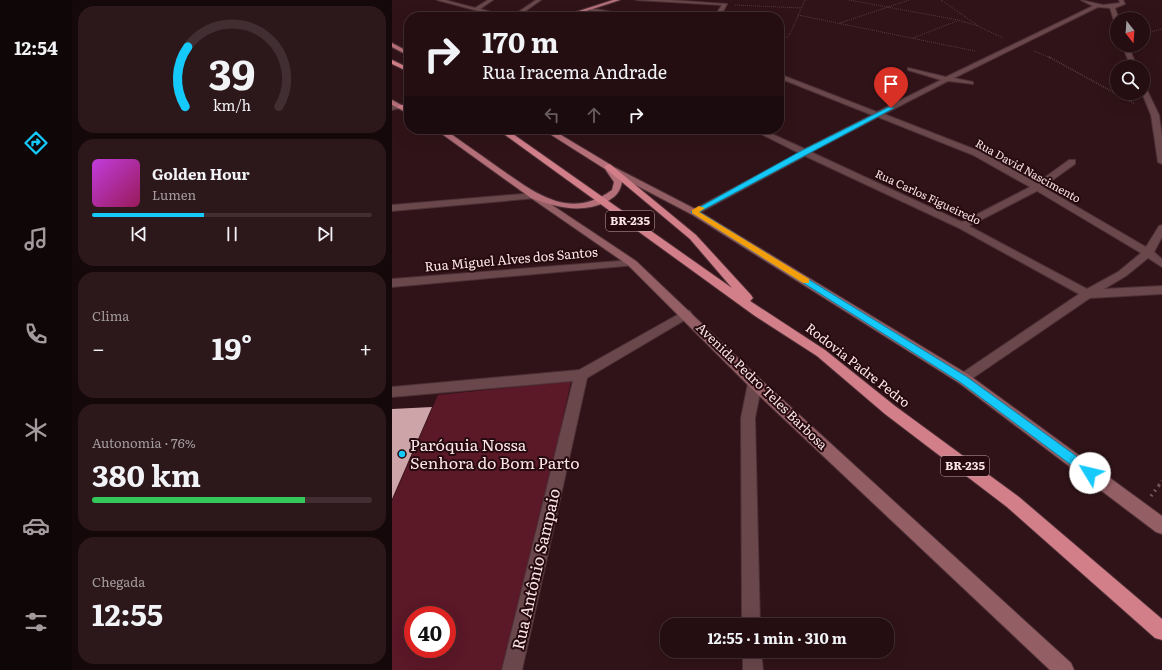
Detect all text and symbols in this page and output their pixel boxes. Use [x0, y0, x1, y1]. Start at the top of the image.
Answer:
north arrow [1110, 12, 1150, 52]
map controls [1110, 12, 1150, 100]
text: 170 m [482, 20, 559, 62]
icon: right [416, 28, 468, 80]
text: 12:54 [14, 34, 58, 61]
text: 39 [208, 41, 256, 103]
text: Rua Iracema Andrade [482, 58, 667, 85]
button: search [1110, 60, 1150, 100]
pin [874, 67, 908, 108]
icon: arrive [880, 73, 902, 95]
text: km/h [213, 94, 252, 115]
icon: left [541, 104, 563, 126]
icon: ahead [583, 104, 605, 126]
icon: right [625, 104, 647, 126]
icon: directions [22, 129, 50, 157]
street label: Rua David Nascimento [973, 134, 1084, 206]
text: Golden Hour [152, 162, 250, 185]
street label: Rua Carlos Figueiredo [873, 165, 984, 228]
text: Lumen [152, 185, 196, 204]
road number: BR-235 [606, 211, 654, 231]
icon: previous [128, 223, 150, 245]
icon: pause [221, 223, 243, 245]
icon: next [314, 223, 336, 245]
icon: music [22, 225, 50, 253]
street label: Rua Miguel Alves dos Santos [424, 241, 598, 276]
text: Clima [92, 306, 129, 325]
street label: Avenida Pedro Teles Barbosa [693, 318, 832, 453]
street label: Rodovia Padre Pedro [802, 318, 915, 412]
icon: phone [22, 320, 50, 348]
text: 19° [212, 325, 252, 369]
text: − [92, 331, 105, 364]
text: + [359, 331, 372, 364]
icon: climate [22, 416, 50, 444]
place label: Paróquia Nossa Senhora do Bom Parto [410, 432, 580, 474]
text: Autonomia · 76% [92, 433, 196, 452]
marker: Paróquia Nossa Senhora do Bom Parto [397, 449, 407, 459]
text: 380 km [92, 452, 201, 496]
position arrow [1069, 452, 1111, 494]
road number: BR-235 [941, 456, 989, 476]
street label: Rua Antônio Sampaio [505, 486, 565, 652]
icon: car [22, 512, 50, 540]
text: Chegada [92, 572, 145, 591]
text: 12:55 [92, 591, 163, 635]
speed limit sign: 40 [404, 606, 456, 658]
icon: filters [22, 608, 50, 636]
text: 12:55 · 1 min · 310 m [707, 626, 847, 649]

